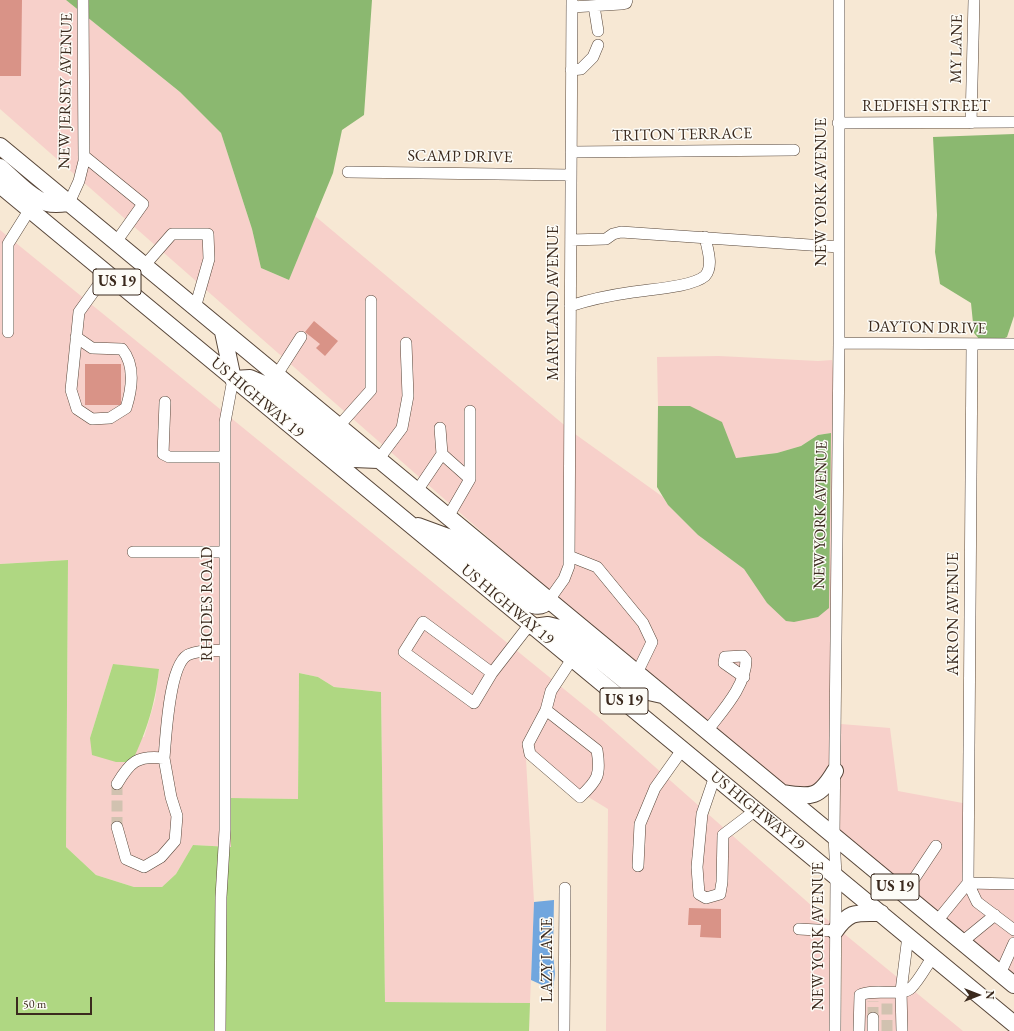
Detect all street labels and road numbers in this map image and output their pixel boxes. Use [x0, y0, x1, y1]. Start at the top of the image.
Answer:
street label: NEW JERSEY AVENUE [55, 13, 77, 169]
street label: MY LANE [947, 14, 967, 84]
street label: REDFISH STREET [862, 97, 990, 117]
street label: NEW YORK AVENUE [812, 118, 832, 266]
street label: TRITON TERRACE [612, 124, 752, 146]
street label: SCAMP DRIVE [407, 146, 513, 168]
street label: MARYLAND AVENUE [544, 225, 564, 381]
road number: US 19 [93, 269, 141, 295]
street label: DAYTON DRIVE [868, 317, 986, 339]
street label: US HIGHWAY 19 [207, 353, 307, 443]
street label: NEW YORK AVENUE [810, 441, 832, 589]
street label: RHODES ROAD [198, 547, 218, 661]
street label: AKRON AVENUE [944, 552, 964, 676]
street label: US HIGHWAY 19 [457, 560, 557, 650]
road number: US 19 [600, 688, 648, 714]
street label: US HIGHWAY 19 [706, 767, 808, 855]
street label: NEW YORK AVENUE [809, 862, 829, 1010]
road number: US 19 [871, 874, 919, 900]
street label: LAZY LANE [538, 918, 558, 1002]

